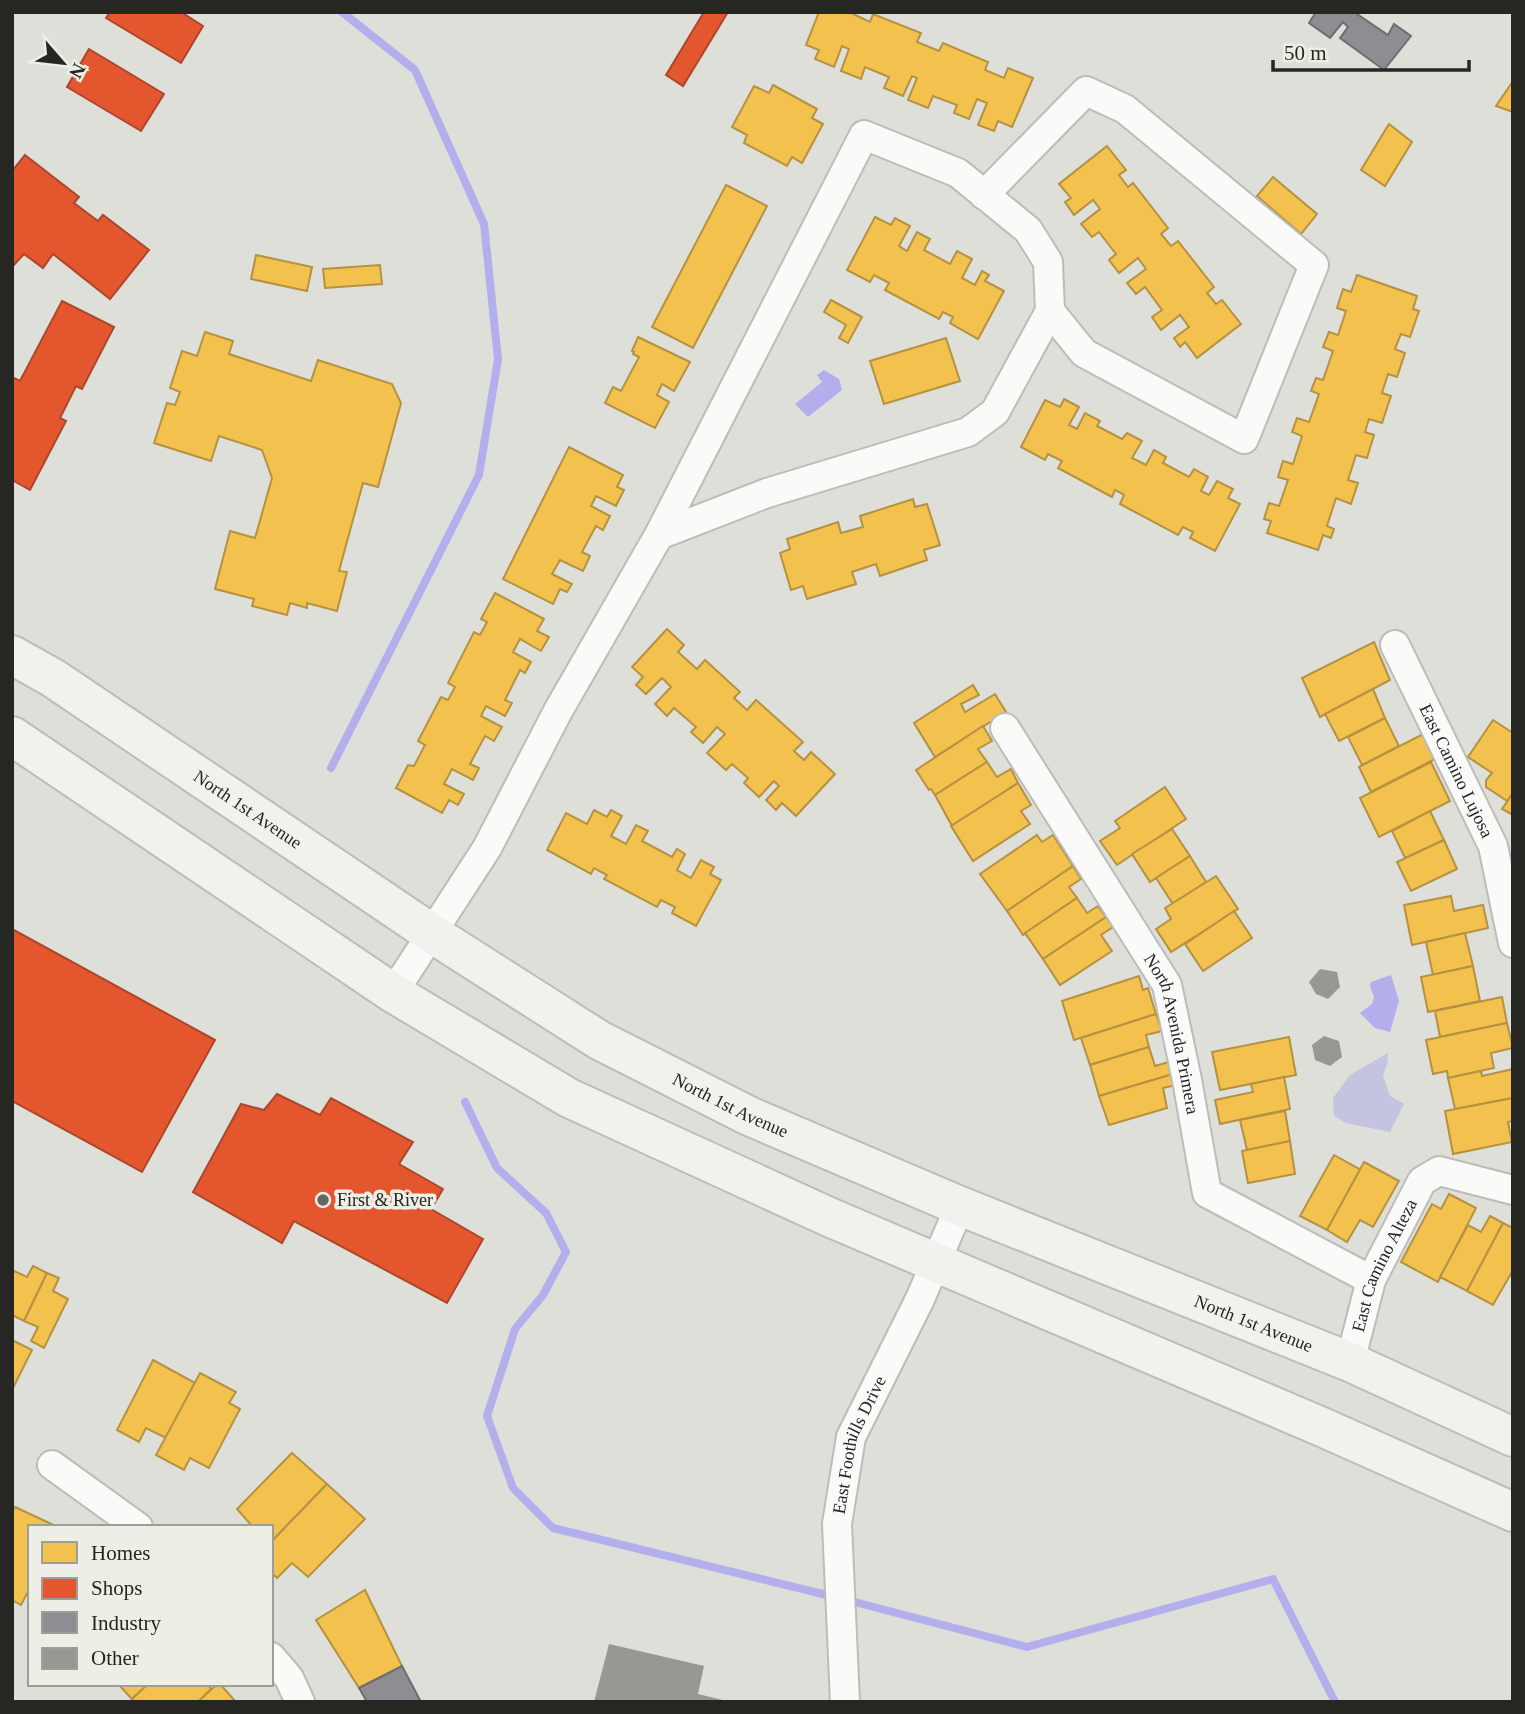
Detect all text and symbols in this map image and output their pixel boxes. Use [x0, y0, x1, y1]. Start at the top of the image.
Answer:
north arrow [28, 28, 98, 98]
scale bar [1273, 28, 1469, 72]
text: 50 m [1284, 41, 1327, 65]
text: N [65, 60, 90, 82]
street label: East Camino Lujosa [1415, 701, 1497, 841]
street label: North 1st Avenue [190, 766, 306, 853]
street label: North Avenida Primera [1140, 950, 1203, 1116]
street label: North 1st Avenue [669, 1069, 791, 1142]
place label: First & River [337, 1190, 433, 1210]
marker: First & River [315, 1192, 331, 1208]
street label: East Camino Alteza [1348, 1195, 1421, 1334]
street label: North 1st Avenue [1192, 1291, 1316, 1356]
street label: East Foothills Drive [829, 1372, 890, 1515]
legend [28, 1525, 273, 1686]
text: Homes [91, 1541, 151, 1565]
text: Shops [91, 1576, 142, 1600]
text: Industry [91, 1611, 161, 1635]
text: Other [91, 1646, 139, 1670]

